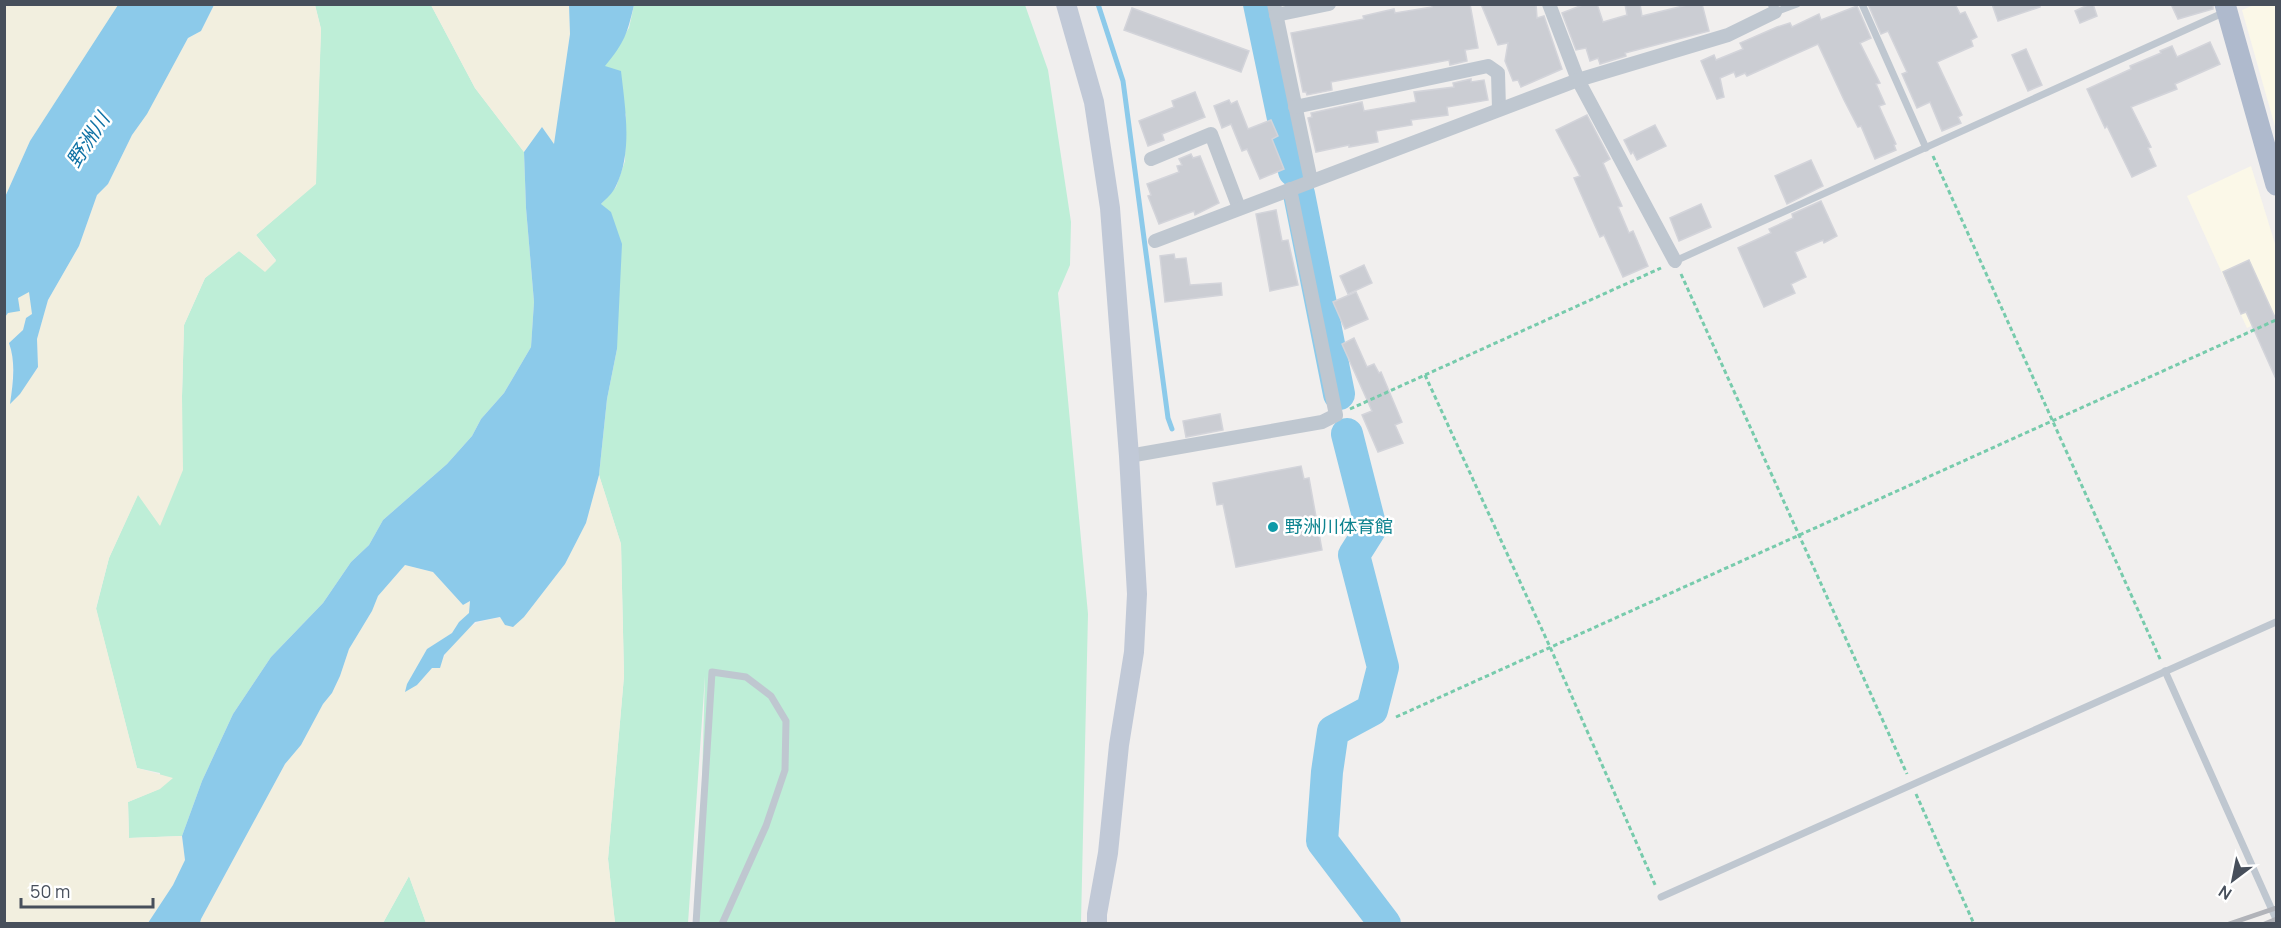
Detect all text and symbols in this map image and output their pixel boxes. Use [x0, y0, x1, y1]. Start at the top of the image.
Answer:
water label: 野洲川 [60, 106, 116, 172]
place label: 野洲川体育館 [1285, 514, 1393, 538]
marker: 野洲川体育館 [1266, 520, 1280, 534]
north arrow [2203, 850, 2263, 910]
scale bar [21, 871, 153, 909]
text: 50 m [30, 879, 70, 903]
text: N [2214, 880, 2236, 905]

